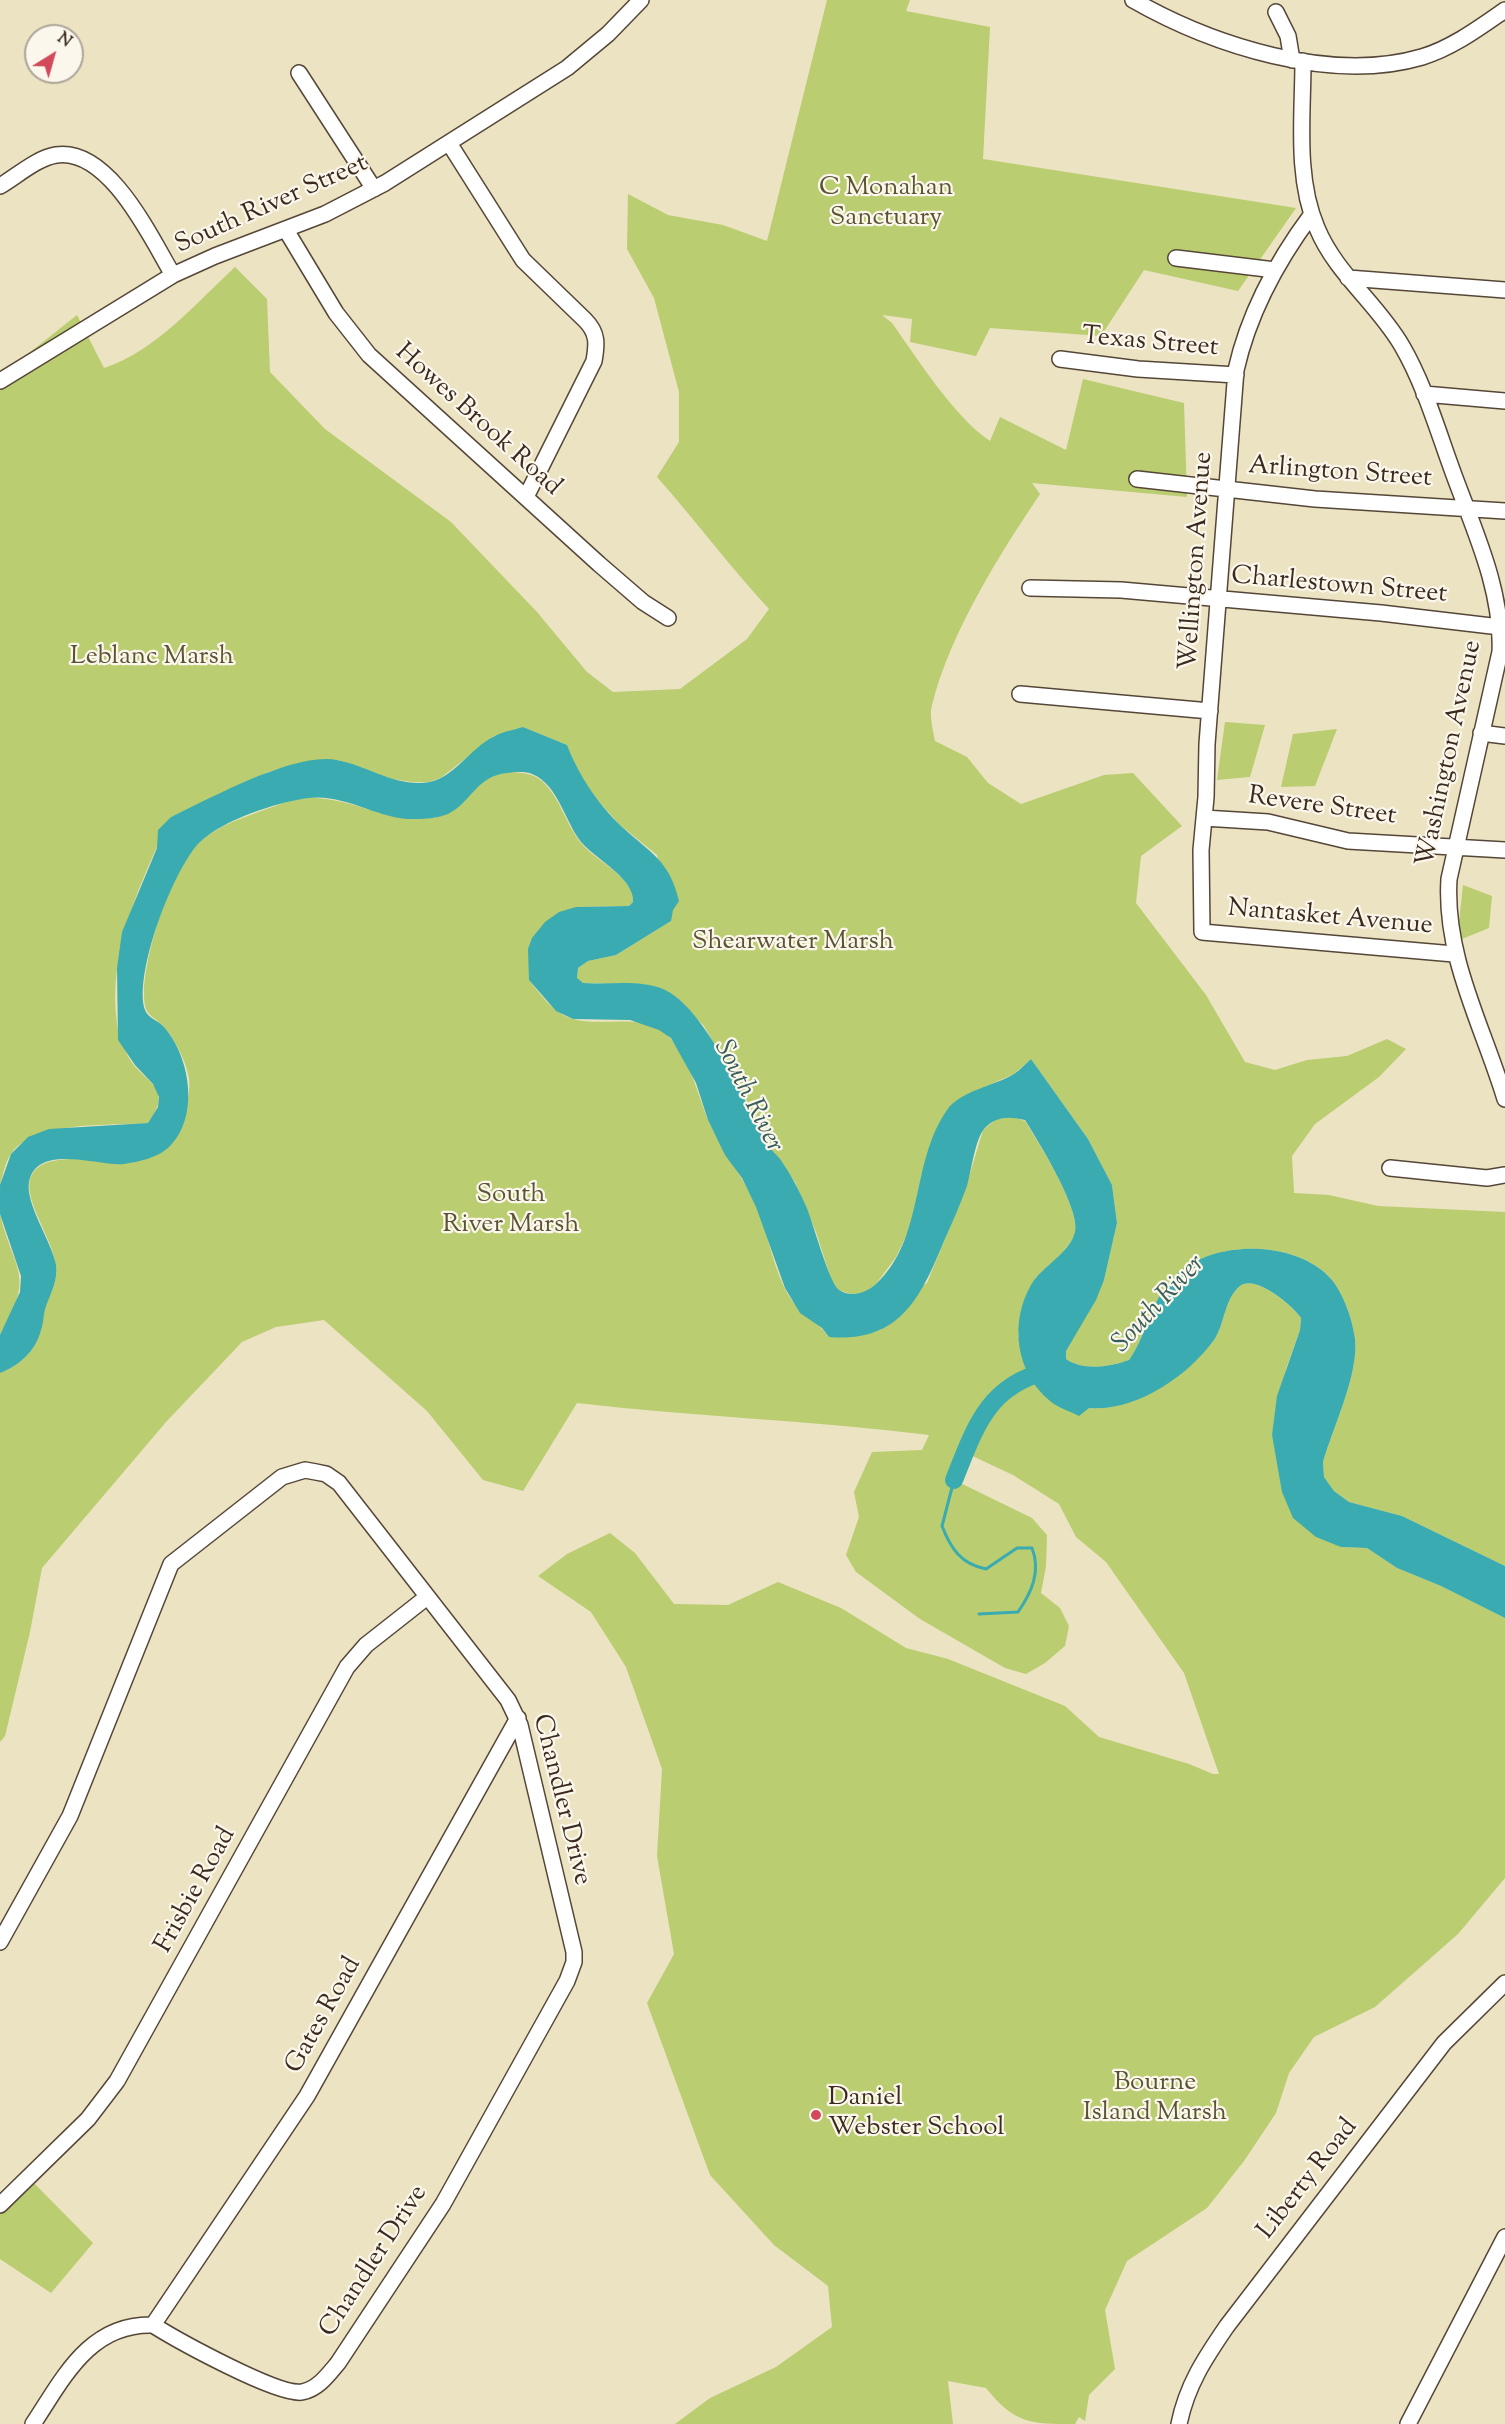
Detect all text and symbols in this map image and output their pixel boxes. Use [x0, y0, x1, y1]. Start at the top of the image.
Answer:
north arrow [24, 24, 84, 84]
text: N [52, 28, 76, 54]
street label: South River Street [171, 150, 373, 262]
park label: C Monahan Sanctuary [819, 174, 953, 236]
street label: Texas Street [1080, 322, 1220, 366]
street label: Howes Brook Road [387, 338, 567, 504]
street label: Wellington Avenue [1175, 451, 1221, 671]
street label: Arlington Street [1247, 452, 1433, 496]
street label: Charlestown Street [1230, 562, 1448, 612]
street label: Washington Avenue [1412, 638, 1490, 870]
park label: Leblanc Marsh [70, 643, 234, 675]
street label: Revere Street [1246, 782, 1398, 834]
street label: Nantasket Avenue [1226, 894, 1434, 944]
park label: Shearwater Marsh [692, 928, 894, 960]
water label: South River [705, 1035, 789, 1159]
park label: South River Marsh [443, 1181, 579, 1242]
water label: South River [1107, 1249, 1213, 1361]
street label: Chandler Drive [524, 1711, 596, 1889]
street label: Frisbie Road [150, 1823, 244, 1959]
street label: Gates Road [280, 1952, 370, 2080]
park label: Bourne Island Marsh [1083, 2069, 1227, 2130]
place label: Daniel Webster School [828, 2084, 1005, 2146]
marker: Daniel Webster School [809, 2108, 823, 2122]
street label: Liberty Road [1252, 2113, 1366, 2247]
street label: Chandler Drive [314, 2180, 436, 2344]

